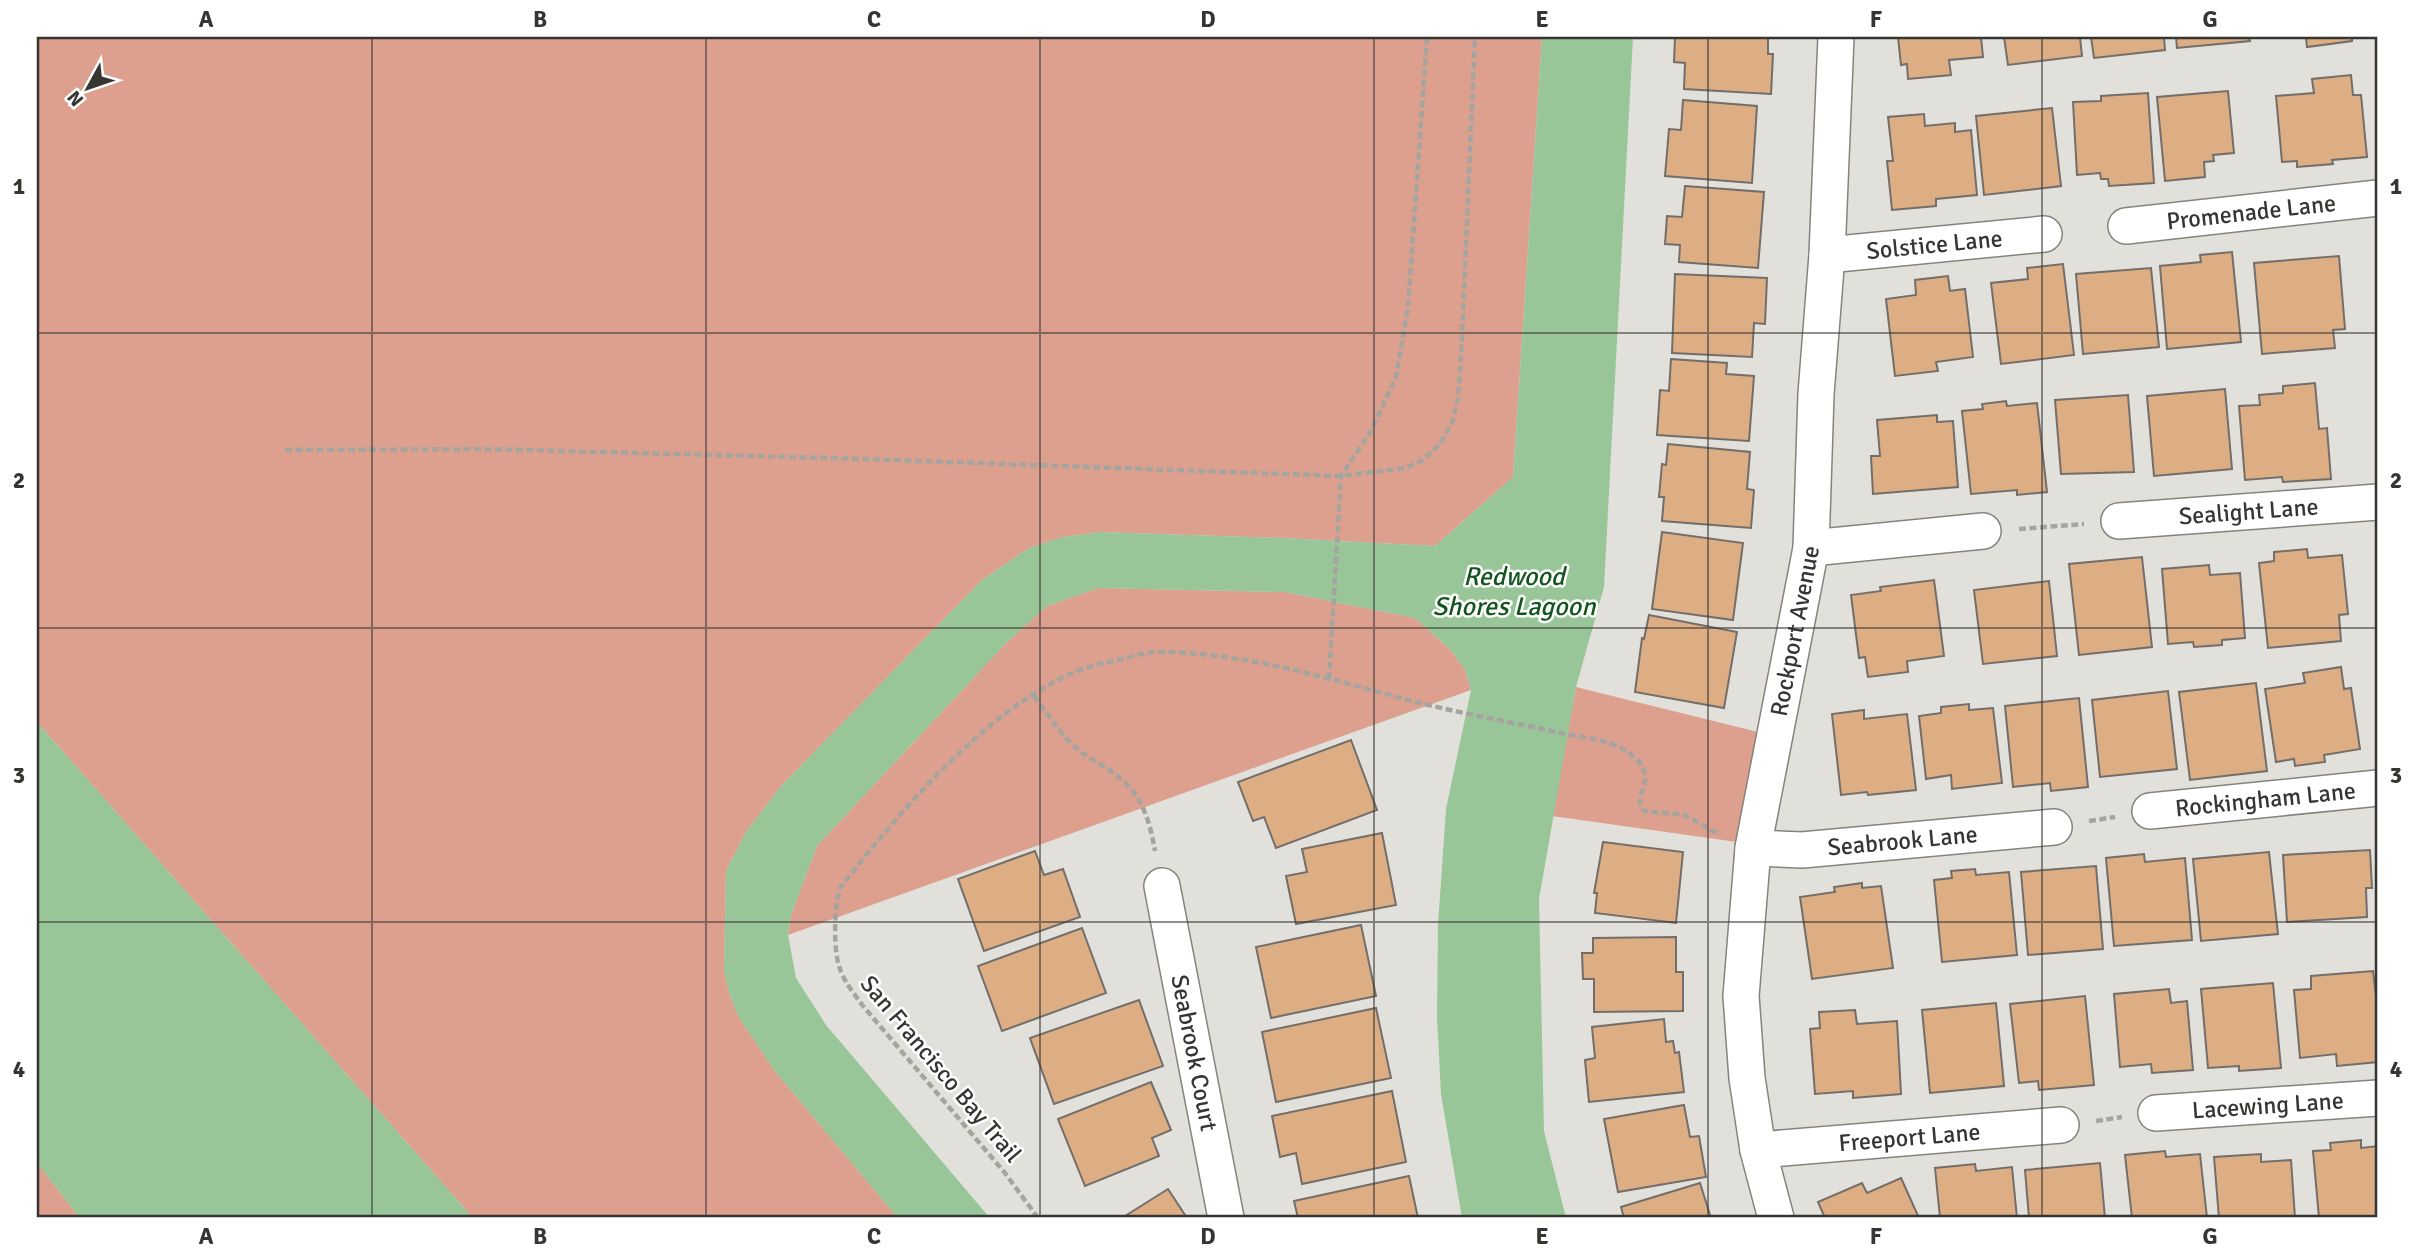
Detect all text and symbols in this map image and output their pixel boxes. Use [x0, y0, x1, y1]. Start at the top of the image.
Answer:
text: A [199, 5, 214, 34]
text: B [533, 5, 547, 34]
text: C [867, 5, 881, 34]
text: D [1200, 5, 1216, 34]
text: E [1535, 5, 1549, 34]
text: F [1870, 5, 1882, 34]
text: G [2202, 5, 2218, 34]
north arrow [52, 52, 122, 122]
text: N [62, 86, 89, 111]
text: 1 [13, 172, 25, 201]
text: 1 [2390, 172, 2402, 201]
street label: Promenade Lane [2165, 188, 2337, 236]
street label: Solstice Lane [1865, 223, 2004, 266]
text: 2 [13, 466, 25, 495]
text: 2 [2390, 466, 2402, 495]
street label: Sealight Lane [2178, 491, 2320, 532]
street label: Rockport Avenue [1764, 543, 1826, 719]
water label: Redwood Shores Lagoon [1433, 561, 1596, 623]
text: 3 [13, 761, 25, 790]
text: 3 [2390, 761, 2402, 790]
street label: Rockingham Lane [2174, 775, 2357, 823]
street label: Seabrook Lane [1826, 819, 1979, 863]
street label: San Francisco Bay Trail [854, 969, 1028, 1169]
street label: Seabrook Court [1164, 972, 1224, 1134]
text: 4 [13, 1055, 25, 1084]
text: 4 [2390, 1055, 2402, 1084]
street label: Lacewing Lane [2191, 1085, 2345, 1126]
street label: Freeport Lane [1837, 1117, 1982, 1158]
text: A [199, 1222, 214, 1251]
text: B [533, 1222, 547, 1251]
text: C [867, 1222, 881, 1251]
text: D [1200, 1222, 1216, 1251]
text: E [1535, 1222, 1549, 1251]
text: F [1870, 1222, 1882, 1251]
text: G [2202, 1222, 2218, 1251]

